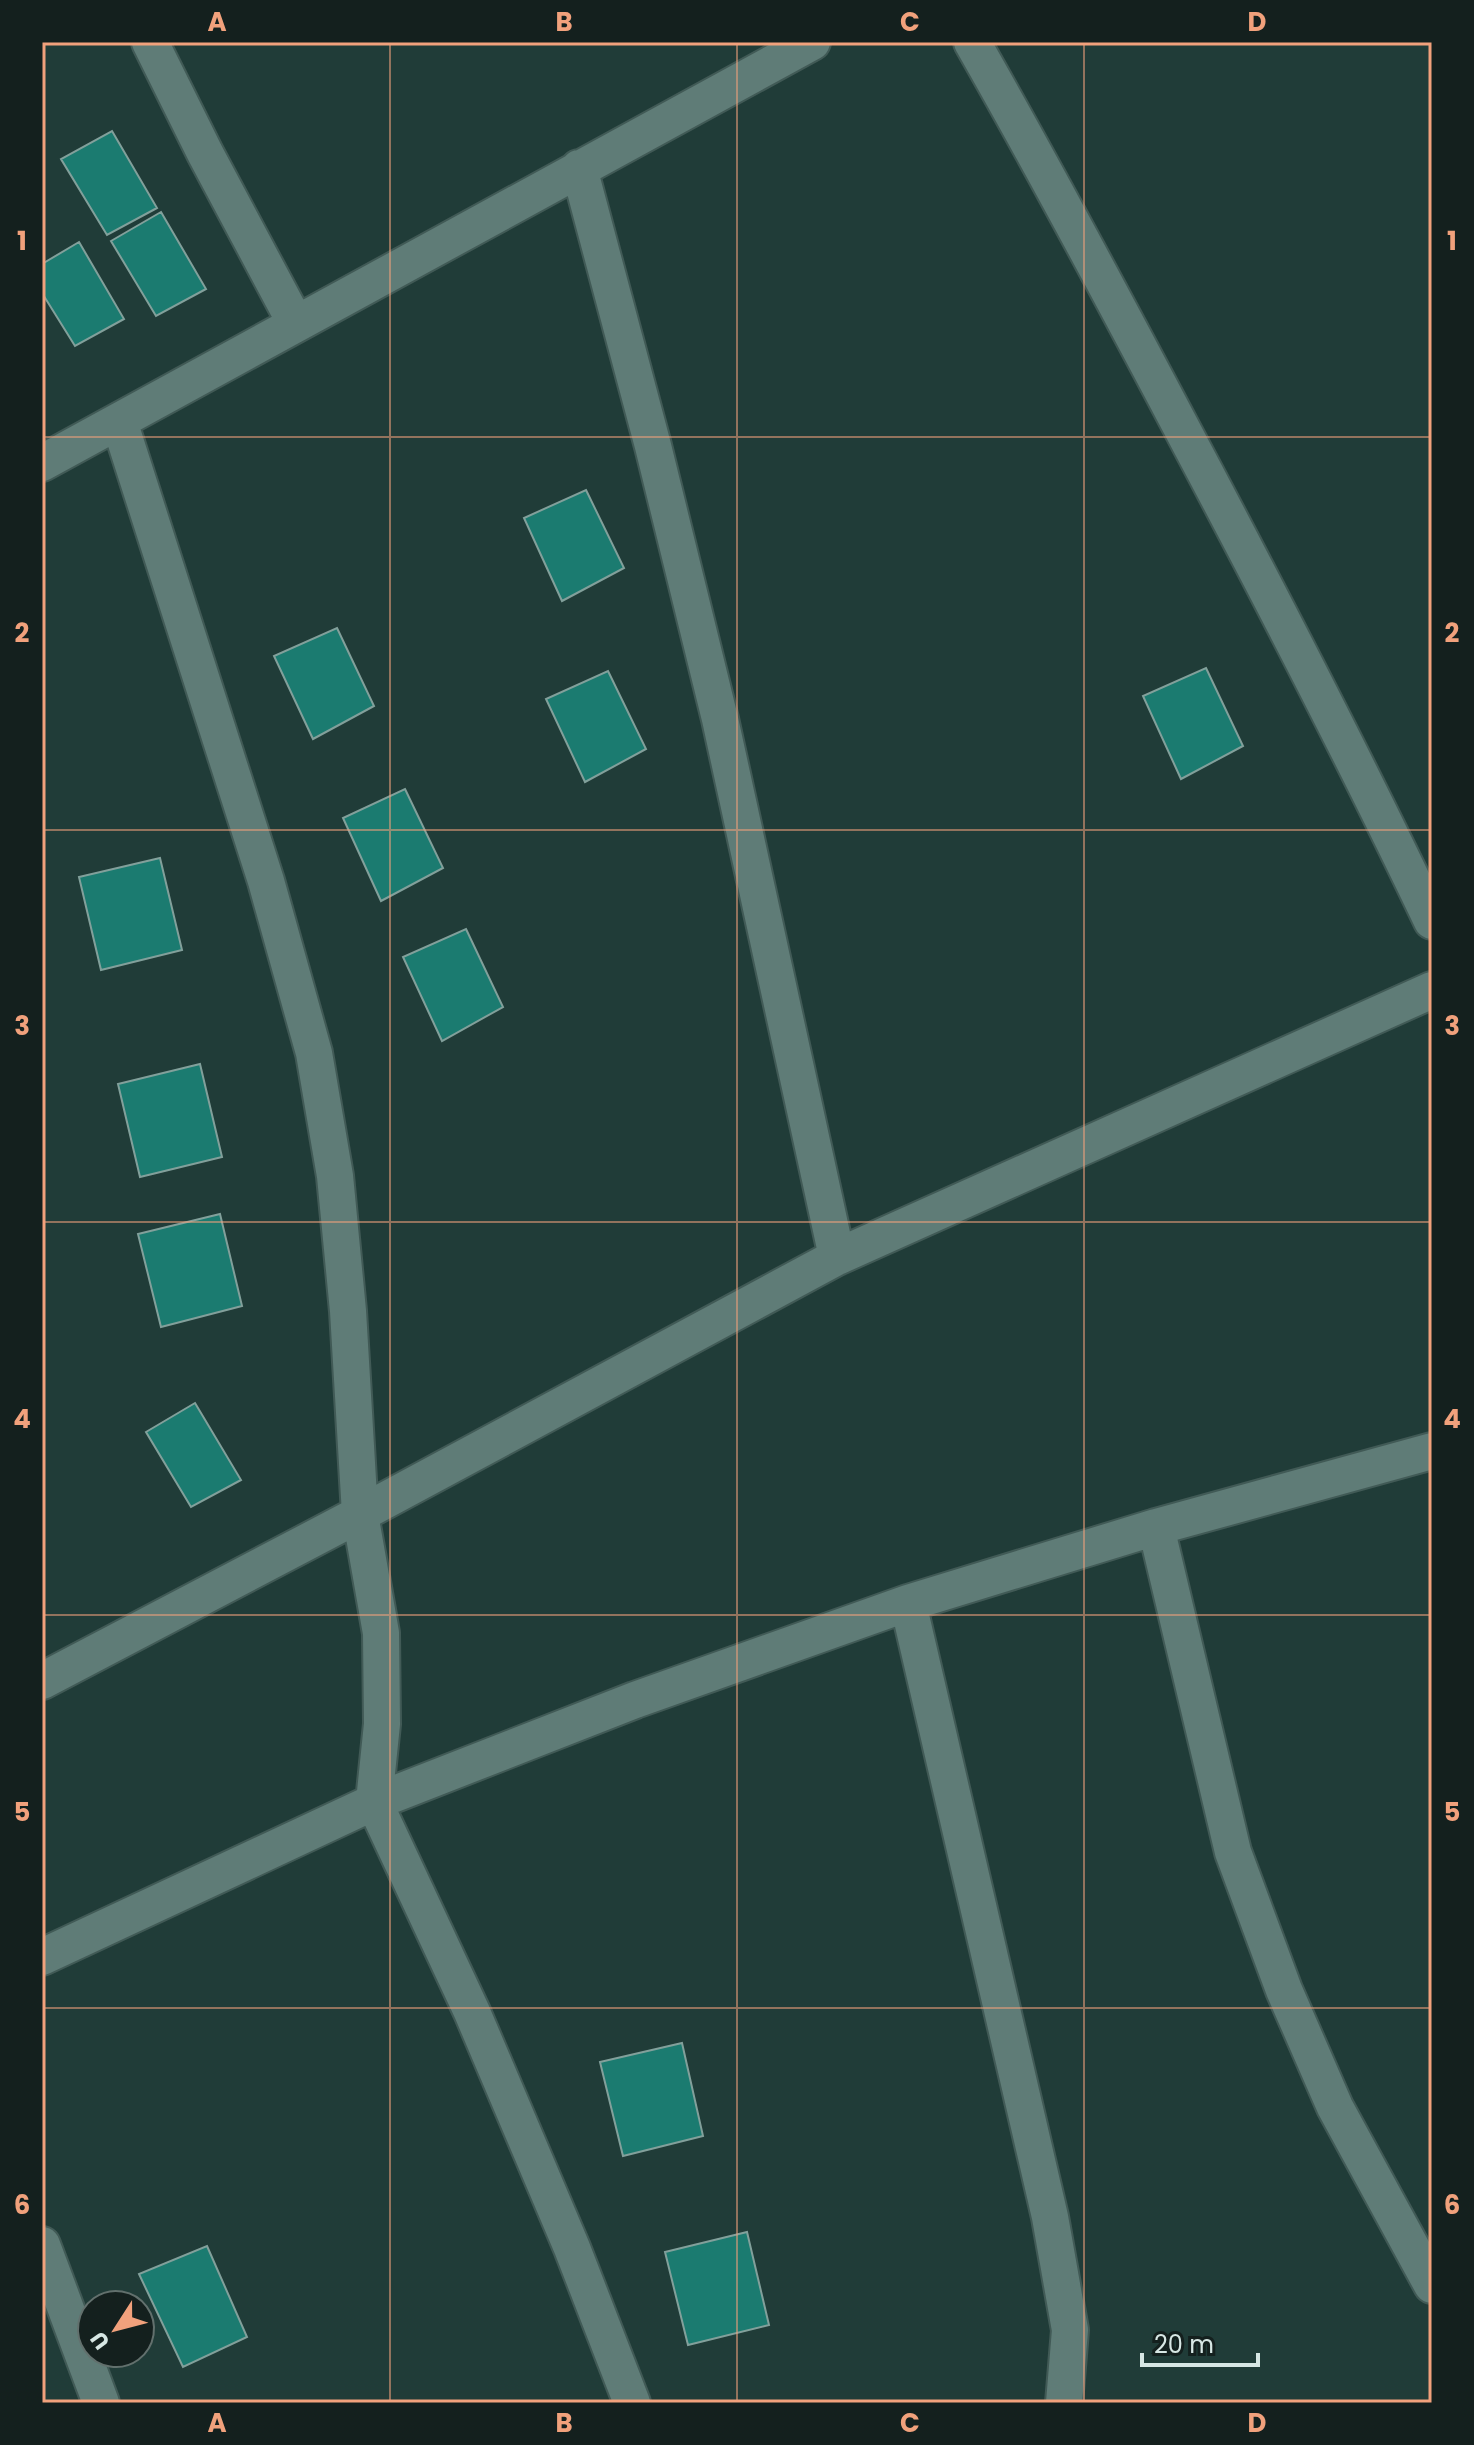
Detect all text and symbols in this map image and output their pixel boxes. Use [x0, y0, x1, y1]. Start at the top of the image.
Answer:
text: A [207, 4, 227, 40]
text: B [555, 4, 573, 40]
text: C [900, 4, 920, 40]
text: D [1248, 4, 1267, 40]
text: 1 [17, 223, 27, 259]
text: 1 [1447, 223, 1457, 259]
text: 2 [15, 615, 30, 651]
text: 2 [1445, 615, 1460, 651]
text: 3 [14, 1008, 30, 1044]
text: 3 [1444, 1008, 1460, 1044]
text: 4 [13, 1401, 31, 1437]
text: 4 [1443, 1401, 1461, 1437]
text: 5 [14, 1794, 30, 1830]
text: 5 [1444, 1794, 1460, 1830]
text: 6 [14, 2187, 30, 2223]
text: 6 [1444, 2187, 1460, 2223]
north arrow [76, 2289, 156, 2369]
scale bar [1142, 2317, 1258, 2367]
text: U [83, 2325, 117, 2356]
text: 20 m [1154, 2328, 1214, 2361]
text: A [207, 2405, 227, 2441]
text: B [555, 2405, 573, 2441]
text: C [900, 2405, 920, 2441]
text: D [1248, 2405, 1267, 2441]

